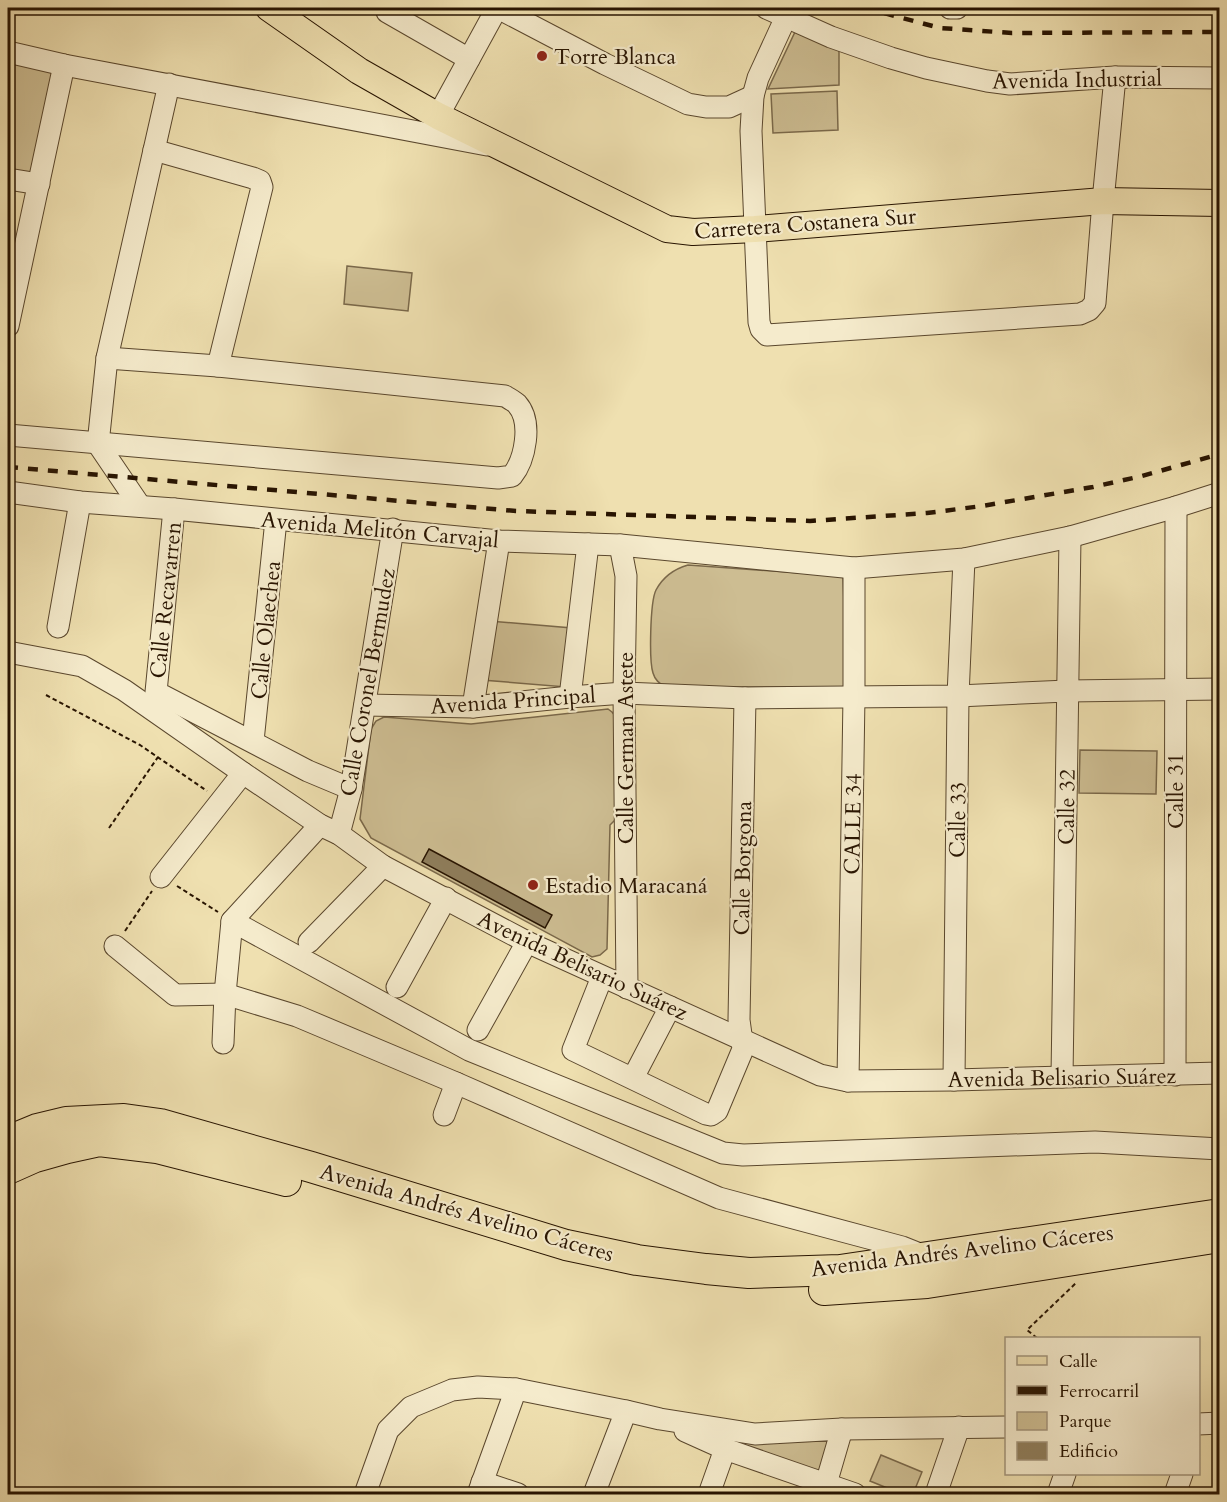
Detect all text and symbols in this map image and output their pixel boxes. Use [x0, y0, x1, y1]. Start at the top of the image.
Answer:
place label: Torre Blanca [554, 42, 677, 72]
marker: Torre Blanca [535, 49, 549, 63]
street label: Avenida Industrial [992, 64, 1163, 96]
street label: Carretera Costanera Sur [693, 201, 918, 247]
street label: Avenida Melitón Carvajal [260, 505, 500, 555]
street label: Calle Recavarren [143, 520, 189, 680]
street label: Calle Olaechea [244, 559, 288, 701]
street label: Calle Coronel Bermudez [333, 566, 403, 799]
street label: Calle German Astete [611, 652, 641, 844]
street label: Avenida Principal [430, 680, 597, 722]
street label: Calle 31 [1161, 753, 1191, 829]
street label: Calle 32 [1051, 769, 1083, 845]
street label: CALLE 34 [837, 773, 869, 875]
street label: Calle 33 [942, 782, 974, 858]
street label: Calle Borgona [727, 800, 759, 936]
place label: Estadio Maracaná [545, 871, 708, 901]
marker: Estadio Maracaná [526, 878, 540, 892]
street label: Avenida Belisario Suárez [473, 904, 693, 1028]
street label: Avenida Belisario Suárez [947, 1061, 1177, 1095]
street label: Avenida Andrés Avelino Cáceres [316, 1157, 617, 1269]
street label: Avenida Andrés Avelino Cáceres [809, 1218, 1115, 1284]
legend [1005, 1337, 1200, 1475]
text: Calle [1059, 1349, 1098, 1374]
text: Ferrocarril [1059, 1379, 1139, 1404]
text: Parque [1059, 1409, 1112, 1434]
text: Edificio [1059, 1439, 1118, 1464]

